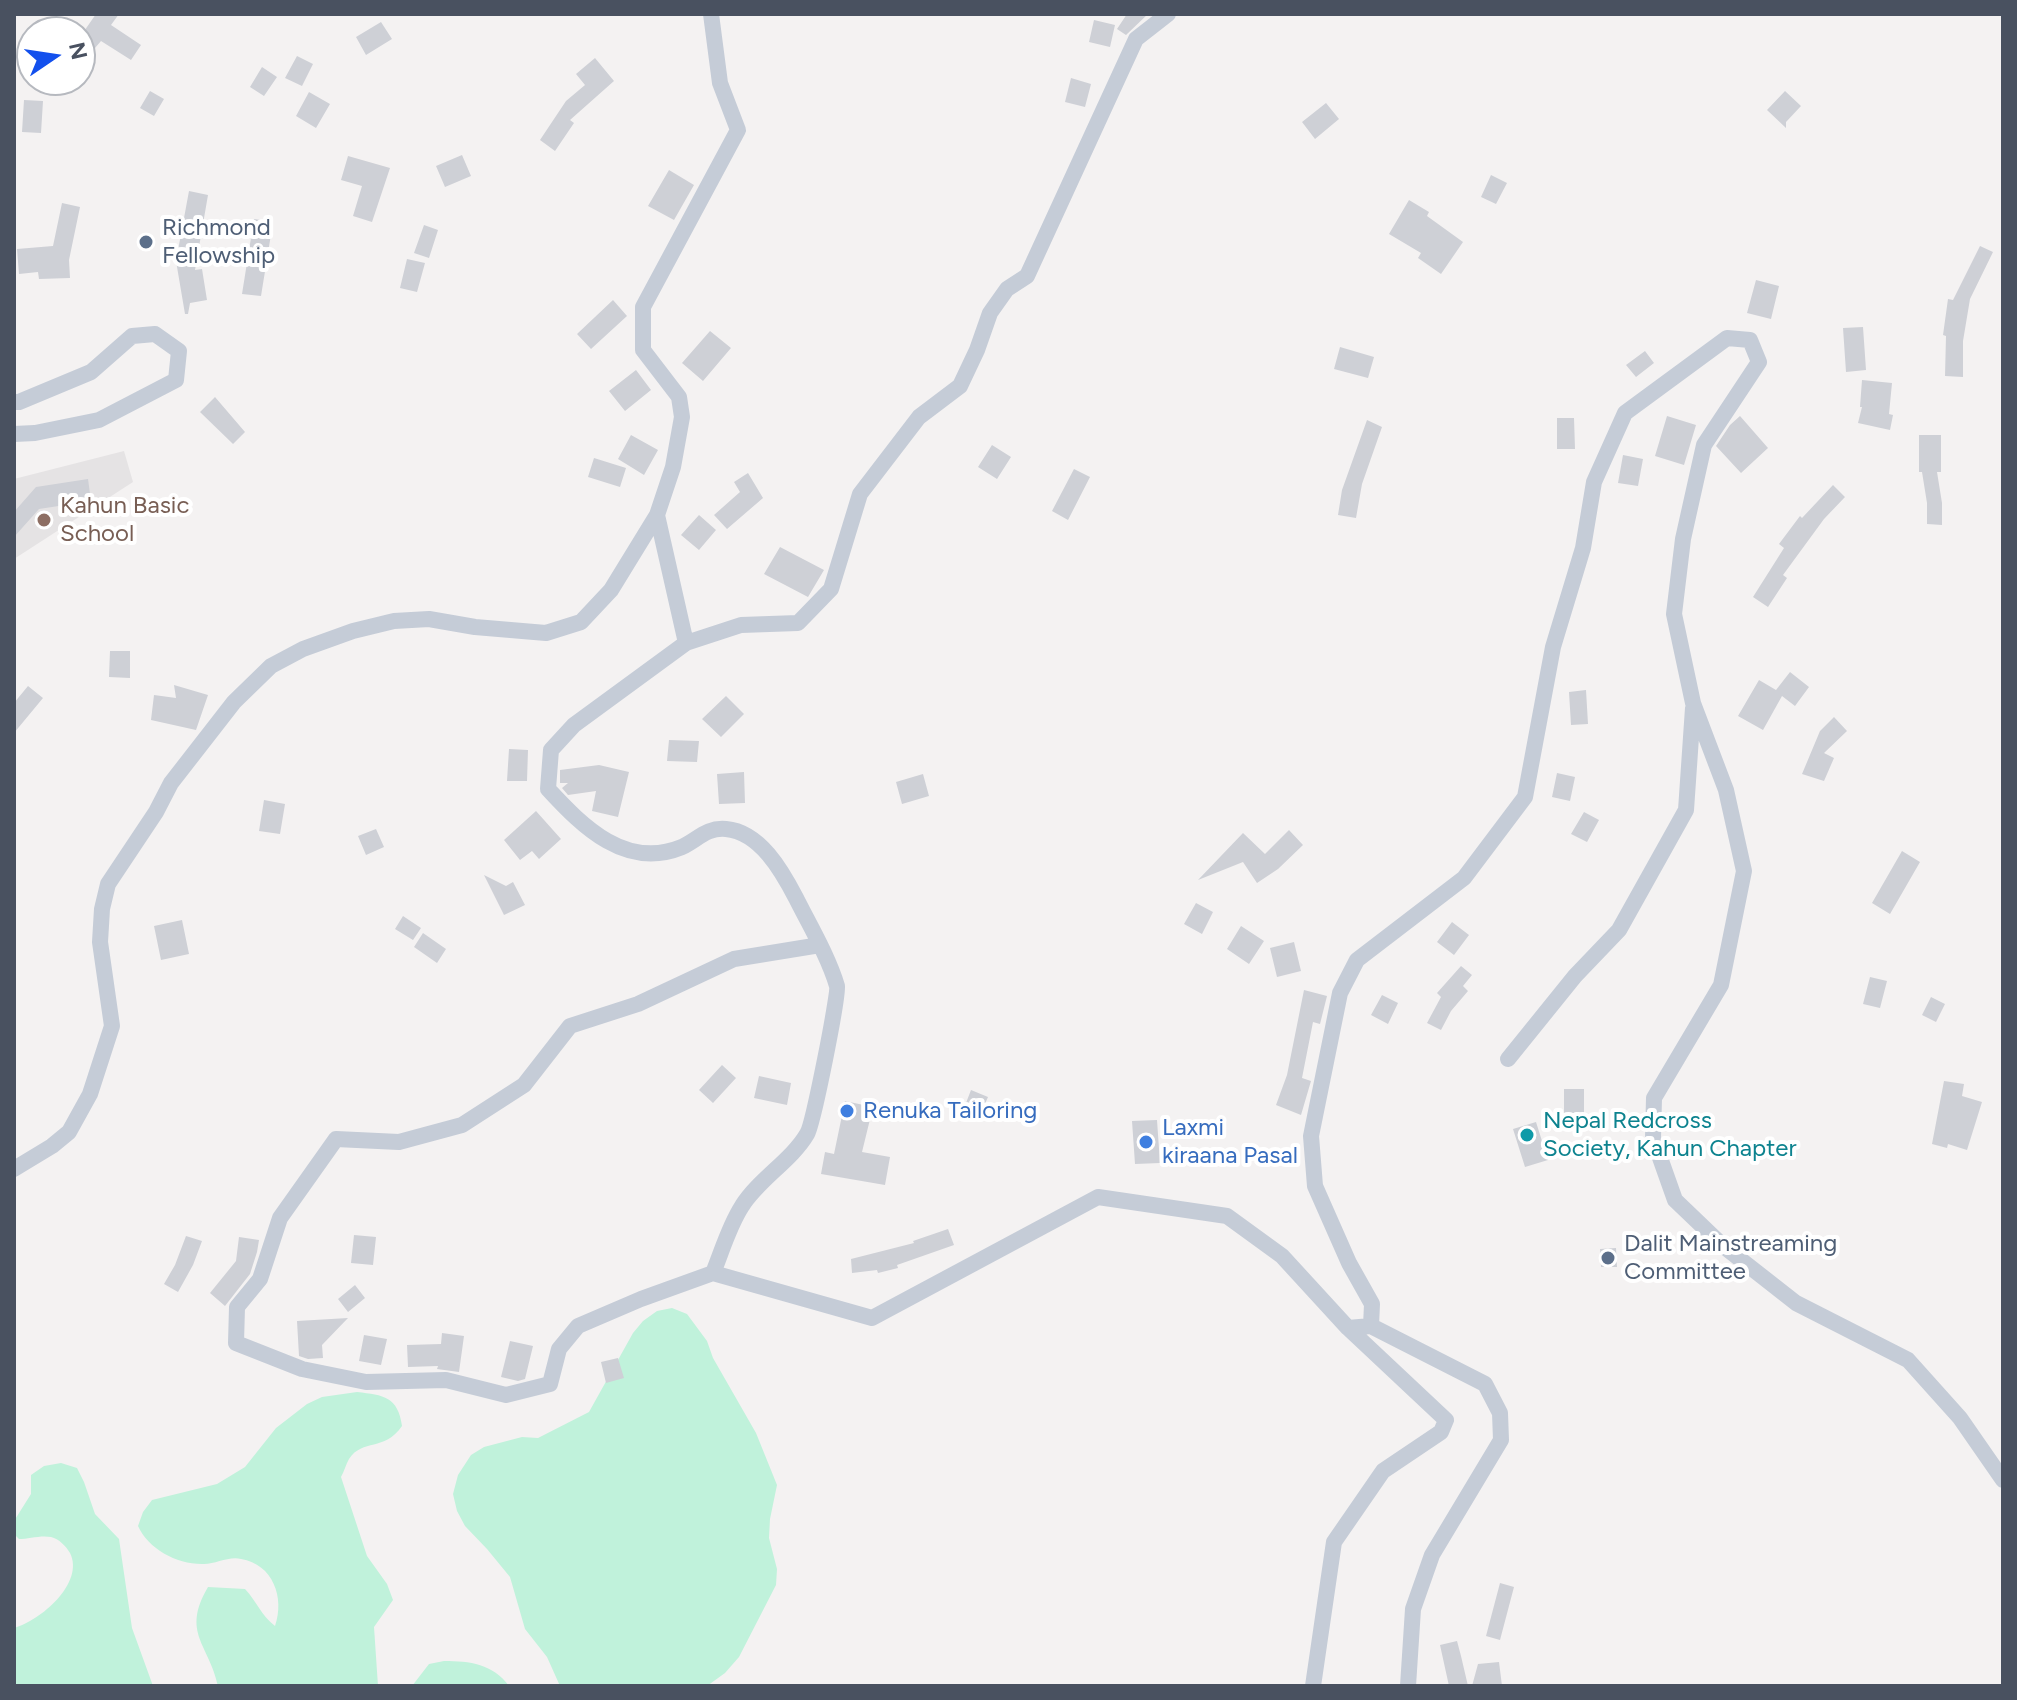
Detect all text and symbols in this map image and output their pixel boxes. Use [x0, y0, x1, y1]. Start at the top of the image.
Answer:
north arrow [16, 16, 96, 96]
text: N [63, 40, 93, 62]
place label: Richmond Fellowship [162, 214, 275, 270]
marker: Richmond Fellowship [137, 233, 155, 251]
place label: Kahun Basic School [60, 492, 189, 548]
marker: Kahun Basic School [35, 511, 53, 529]
place label: Renuka Tailoring [863, 1097, 1037, 1125]
marker: Renuka Tailoring [838, 1102, 856, 1120]
place label: Nepal Redcross Society, Kahun Chapter [1543, 1107, 1796, 1163]
place label: Laxmi kiraana Pasal [1162, 1114, 1298, 1170]
marker: Nepal Redcross Society, Kahun Chapter [1518, 1126, 1536, 1144]
marker: Laxmi kiraana Pasal [1137, 1133, 1155, 1151]
place label: Dalit Mainstreaming Committee [1624, 1230, 1837, 1286]
marker: Dalit Mainstreaming Committee [1599, 1249, 1617, 1267]

